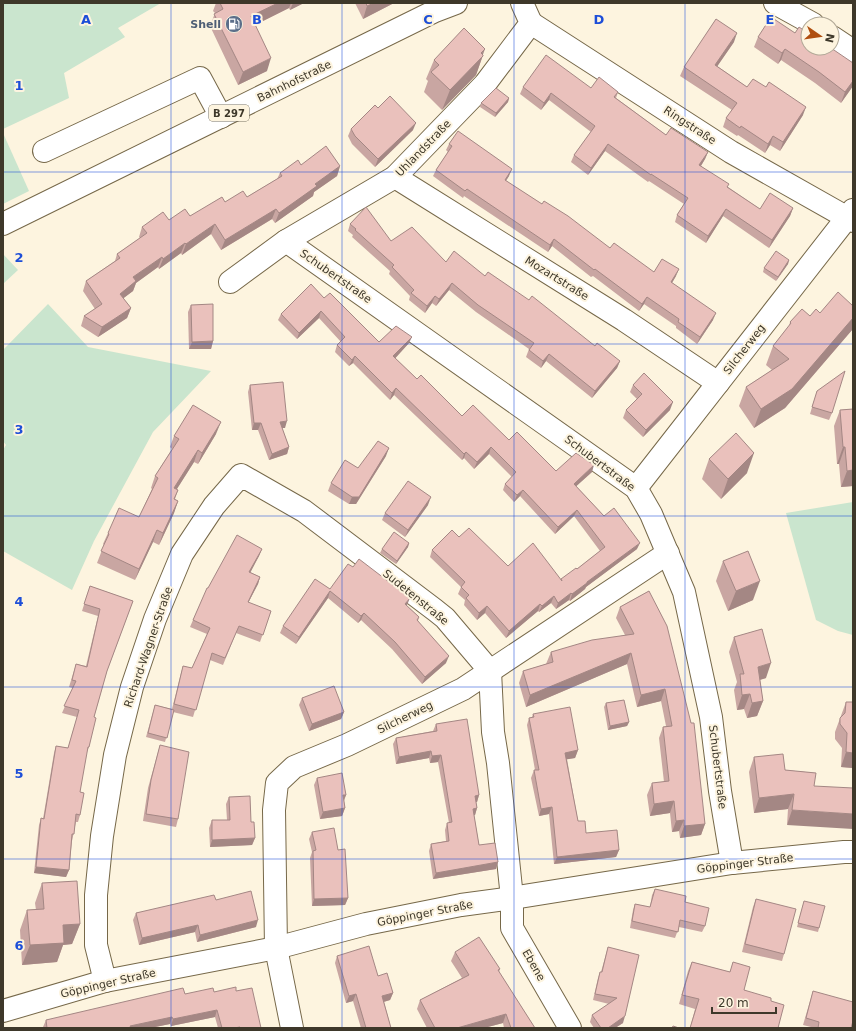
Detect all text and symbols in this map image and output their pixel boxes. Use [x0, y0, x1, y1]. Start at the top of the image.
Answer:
text: A [81, 12, 91, 27]
text: B [252, 12, 262, 27]
text: C [423, 12, 433, 27]
text: D [594, 12, 605, 27]
text: E [766, 12, 774, 27]
fuel station icon: Shell [224, 14, 244, 34]
north arrow [800, 16, 840, 56]
place label: Shell [190, 18, 221, 31]
text: N [822, 32, 837, 44]
street label: Bahnhofstraße [255, 58, 334, 105]
text: 1 [14, 78, 24, 93]
street label: Ringstraße [661, 104, 718, 147]
road number: B 297 [209, 105, 249, 121]
street label: Uhlandstraße [393, 117, 454, 179]
street label: Schubertstraße [297, 247, 374, 306]
text: 2 [14, 250, 24, 265]
street label: Mozartstraße [523, 254, 591, 303]
street label: Silcherweg [721, 322, 768, 377]
text: 3 [14, 422, 24, 437]
street label: Schubertstraße [562, 433, 638, 494]
street label: Sudetenstraße [380, 567, 451, 628]
street label: Richard-Wagner-Straße [122, 585, 175, 709]
text: 4 [14, 594, 24, 609]
street label: Silcherweg [375, 698, 435, 736]
street label: Schubertstraße [706, 724, 729, 810]
text: 5 [14, 766, 24, 781]
street label: Göppinger Straße [696, 851, 794, 876]
street label: Göppinger Straße [376, 898, 474, 929]
text: 6 [14, 938, 24, 953]
street label: Ebene [519, 947, 548, 984]
street label: Göppinger Straße [59, 966, 157, 1001]
scale bar [712, 989, 776, 1015]
text: 20 m [718, 996, 749, 1010]

